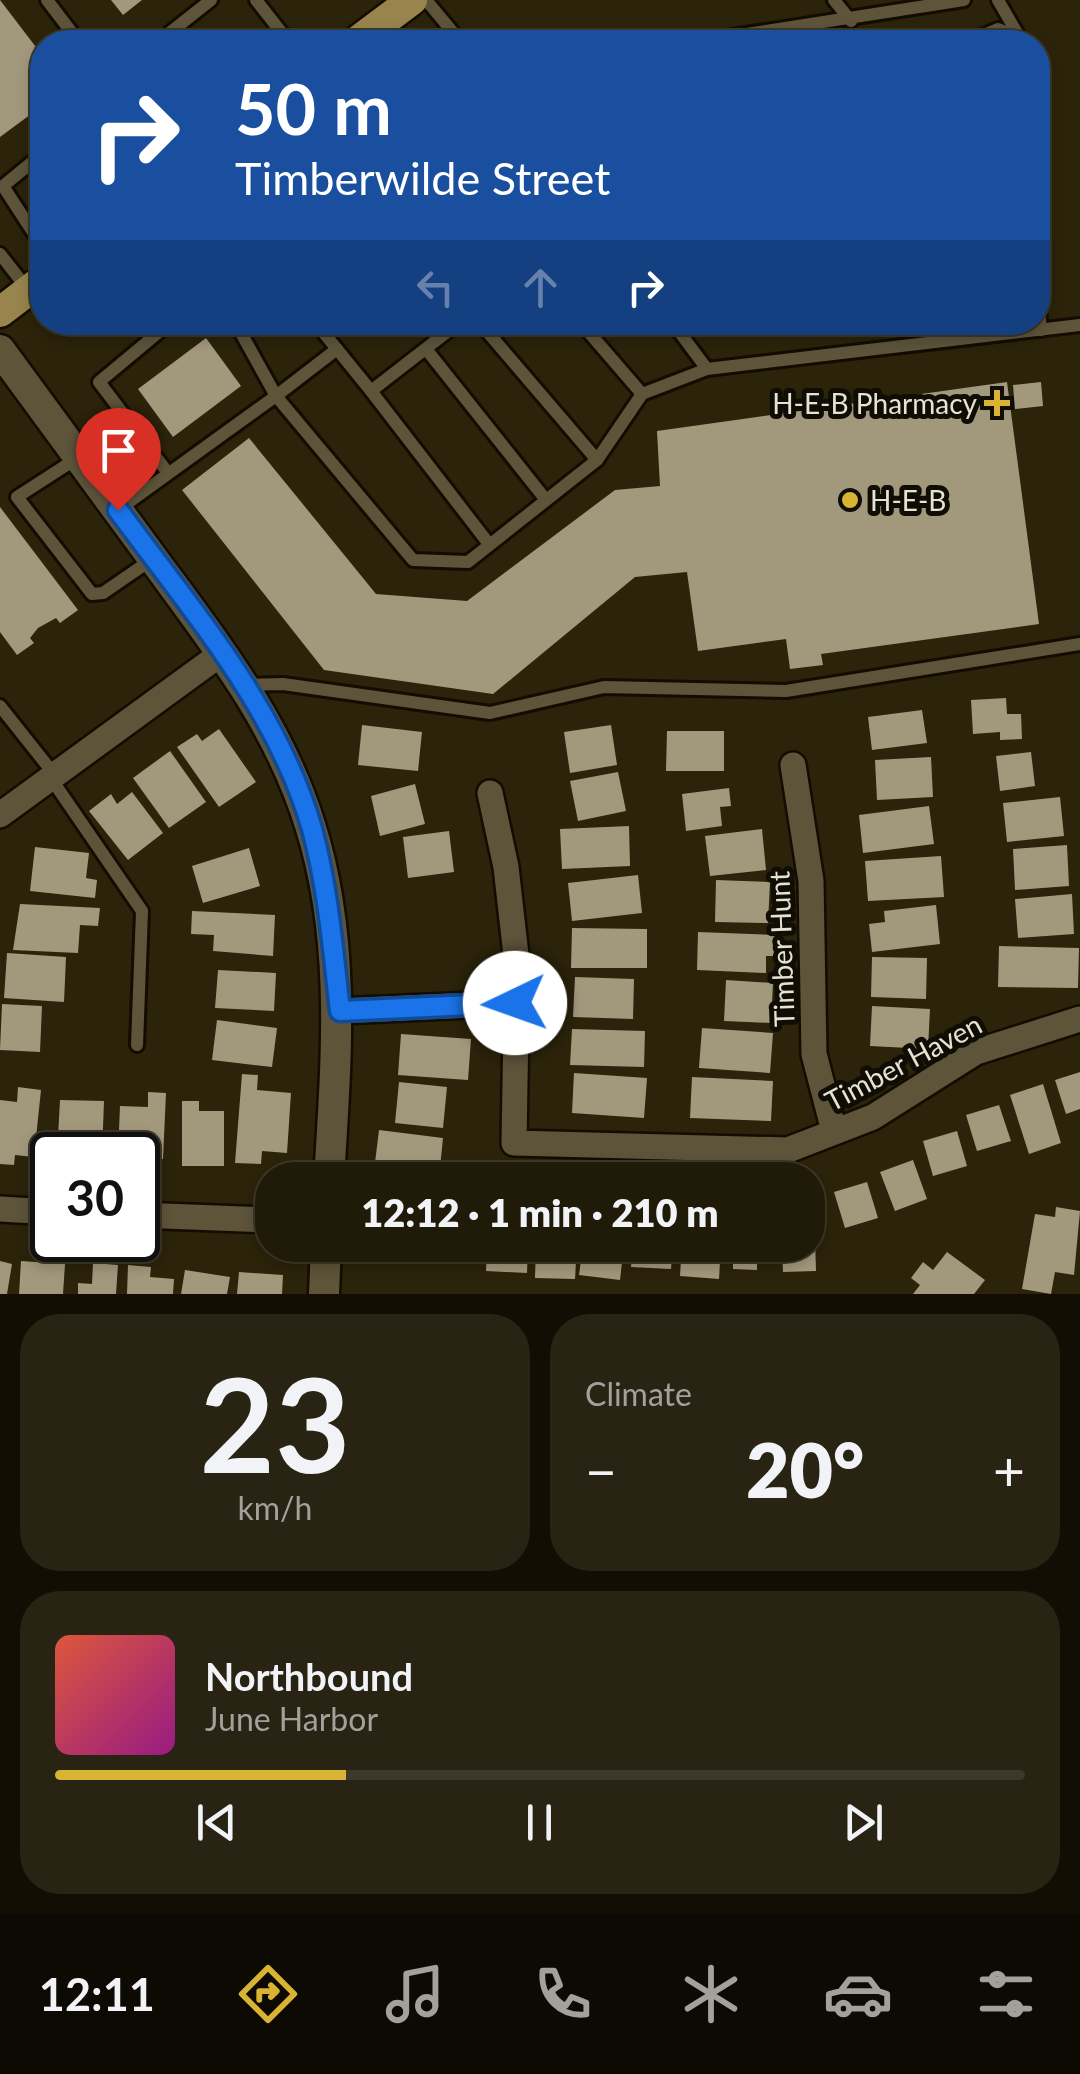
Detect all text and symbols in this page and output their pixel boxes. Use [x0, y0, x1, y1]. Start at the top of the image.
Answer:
text: 50 m [235, 66, 392, 150]
icon: right [70, 70, 200, 200]
text: Timberwilde Street [235, 151, 610, 205]
icon: left [408, 260, 463, 315]
icon: ahead [513, 260, 568, 315]
icon: right [618, 260, 673, 315]
place label: H-E-B Pharmacy [772, 386, 978, 420]
marker: H-E-B Pharmacy [986, 392, 1008, 414]
pin [76, 408, 161, 511]
icon: arrive [91, 423, 146, 478]
place label: H-E-B [870, 483, 946, 517]
marker: H-E-B [839, 489, 861, 511]
street label: Timber Hunt [761, 871, 801, 1027]
position arrow [463, 951, 567, 1055]
street label: Timber Haven [819, 1007, 987, 1117]
speed limit sign: 30 [30, 1132, 160, 1262]
text: 12:12 · 1 min · 210 m [361, 1189, 719, 1235]
text: 23 [200, 1345, 350, 1501]
text: Climate [585, 1374, 692, 1413]
text: 20° [746, 1424, 864, 1514]
text: − [585, 1437, 617, 1503]
text: + [993, 1437, 1025, 1503]
text: km/h [238, 1488, 312, 1527]
text: Northbound [205, 1653, 413, 1699]
text: June Harbor [205, 1699, 378, 1738]
icon: previous [189, 1795, 244, 1850]
icon: pause [512, 1795, 567, 1850]
icon: next [836, 1795, 891, 1850]
icon: directions [233, 1959, 303, 2029]
icon: music [380, 1959, 450, 2029]
icon: phone [528, 1959, 598, 2029]
icon: climate [676, 1959, 746, 2029]
icon: car [823, 1959, 893, 2029]
icon: filters [971, 1959, 1041, 2029]
text: 12:11 [39, 1967, 155, 2021]

